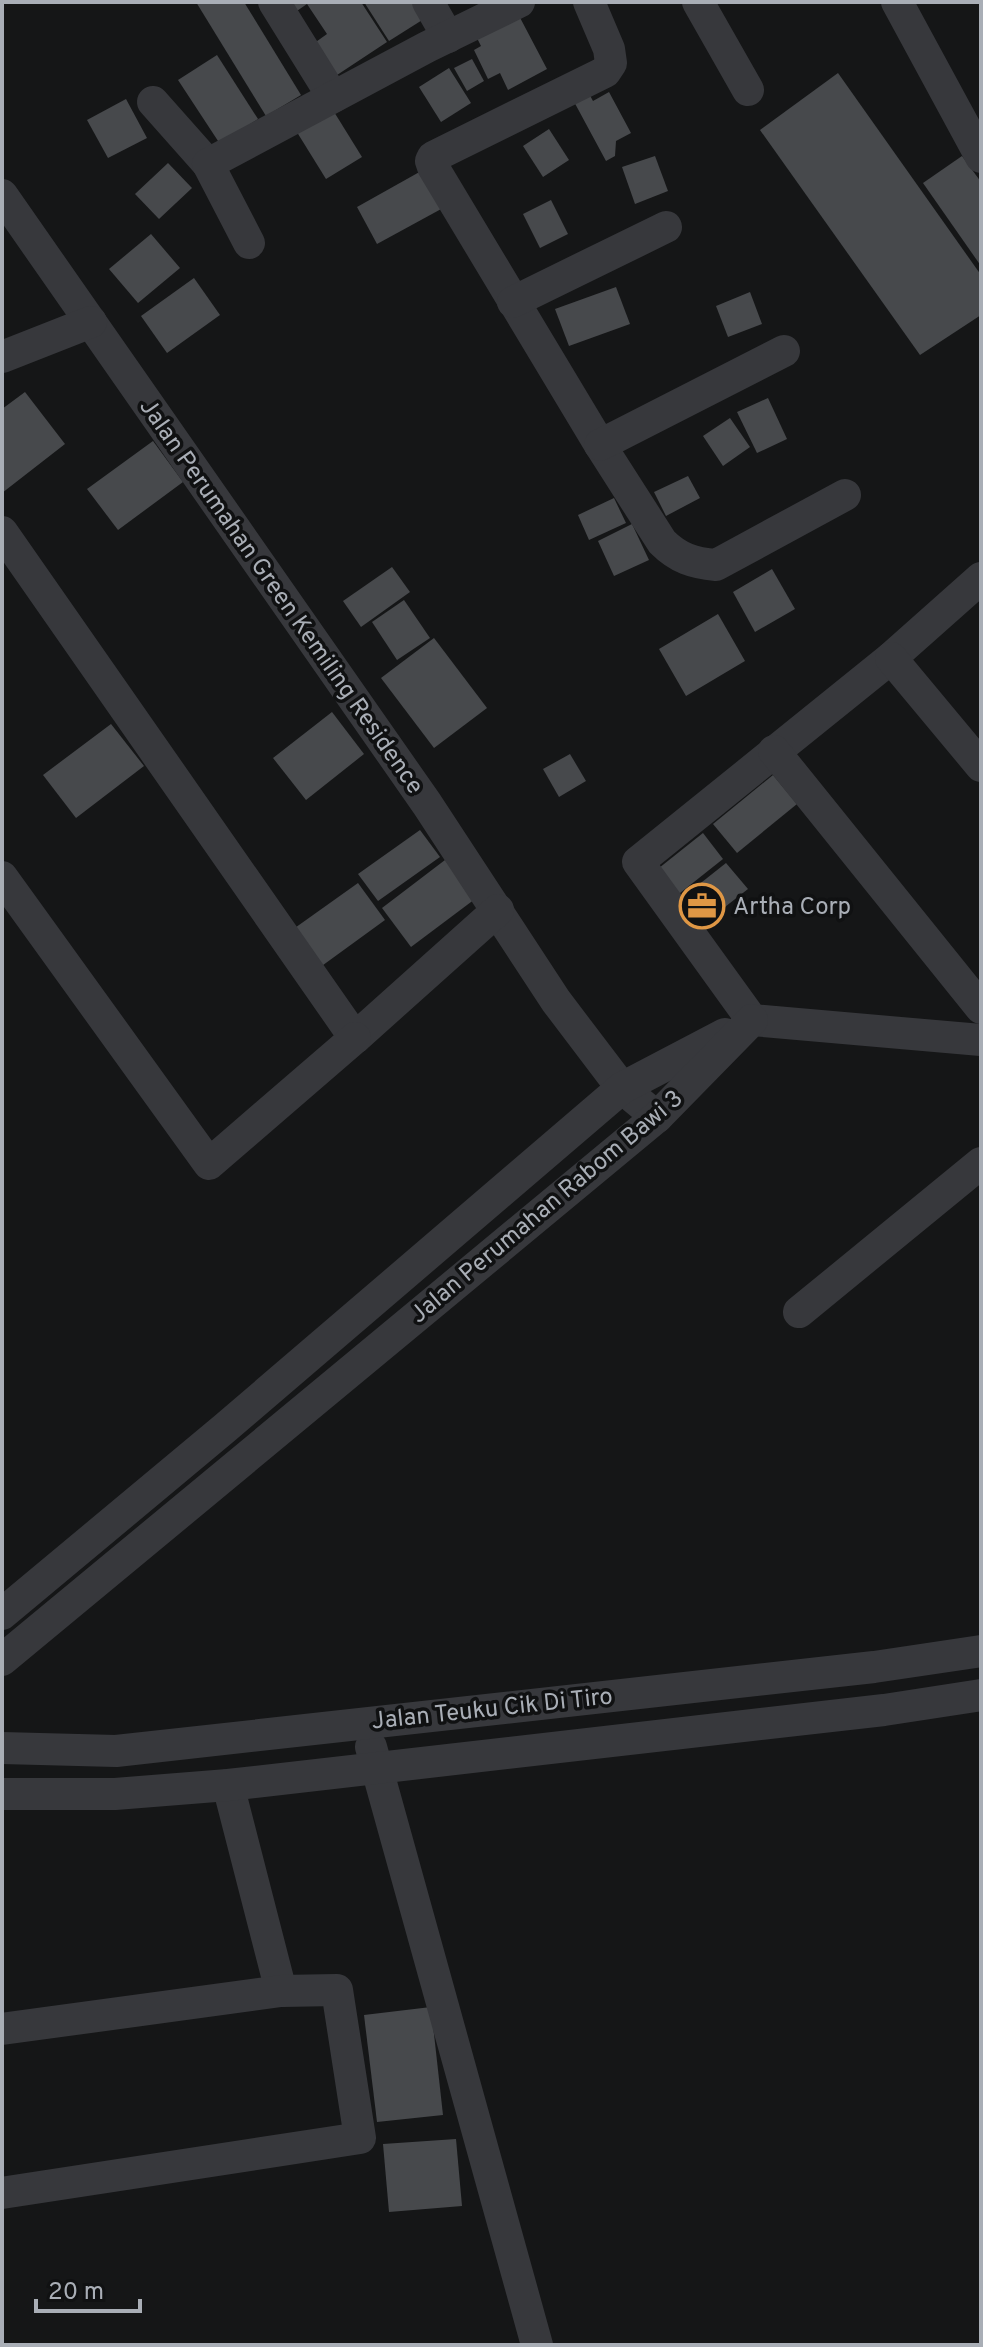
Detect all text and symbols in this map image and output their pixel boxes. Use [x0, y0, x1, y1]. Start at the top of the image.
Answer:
street label: Jalan Perumahan Green Kemiling Residence [132, 394, 429, 801]
office icon: Artha Corp [678, 882, 726, 930]
place label: Artha Corp [733, 893, 851, 923]
street label: Jalan Perumahan Rabom Bawi 3 [405, 1084, 690, 1331]
street label: Jalan Teuku Cik Di Tiro [370, 1682, 614, 1738]
scale bar [36, 2263, 140, 2313]
text: 20 m [48, 2278, 104, 2308]

